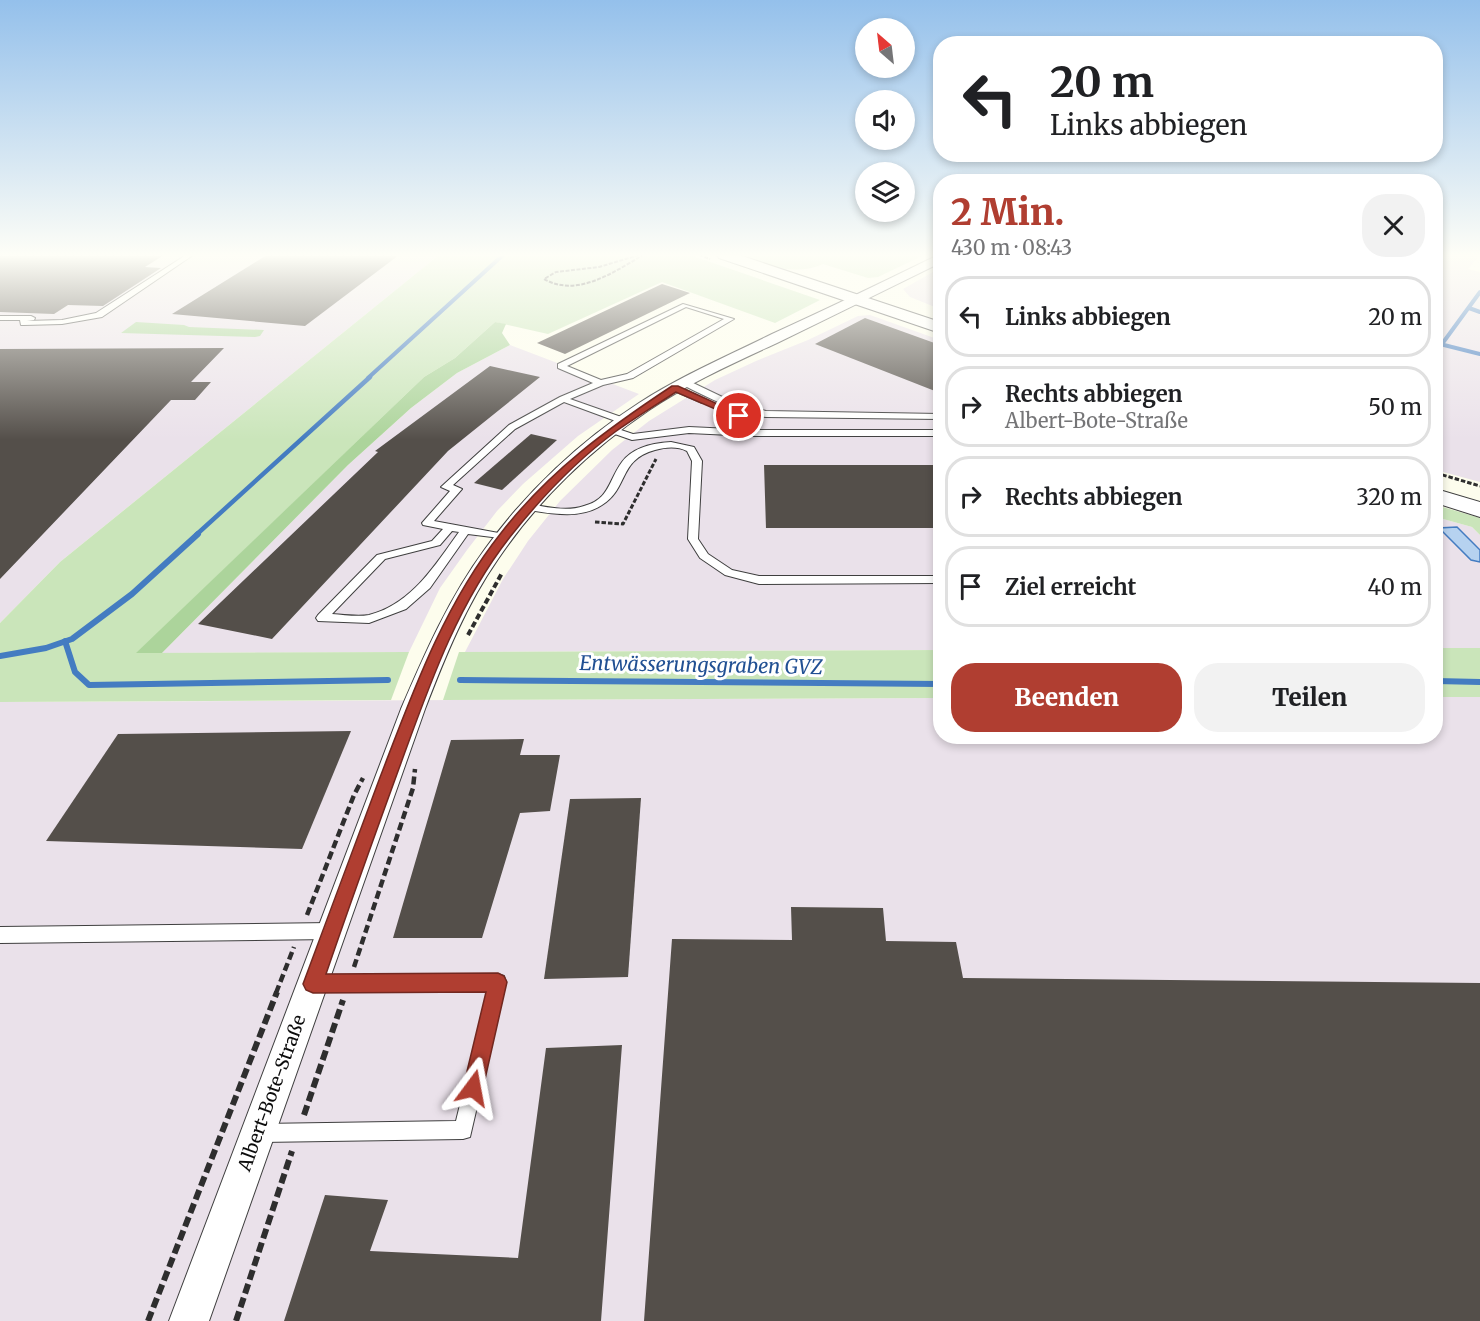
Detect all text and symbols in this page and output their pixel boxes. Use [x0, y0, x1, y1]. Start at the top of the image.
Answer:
north arrow [855, 18, 915, 78]
map controls [855, 18, 915, 222]
text: 20 m [1050, 56, 1154, 108]
icon: left [951, 60, 1029, 138]
button: sound [855, 90, 915, 150]
text: Links abbiegen [1050, 108, 1247, 142]
button: layers [855, 162, 915, 222]
text: 2 Min. [951, 190, 1064, 235]
button: close [1362, 194, 1425, 257]
text: 430 m · 08:43 [951, 235, 1072, 260]
icon: left [954, 300, 987, 333]
text: Links abbiegen [1005, 303, 1171, 331]
text: 20 m [1368, 303, 1422, 331]
text: Rechts abbiegen [1005, 380, 1182, 408]
pin [713, 390, 764, 441]
icon: right [954, 390, 987, 423]
text: 50 m [1368, 393, 1422, 421]
icon: arrive [722, 399, 755, 432]
text: Albert-Bote-Straße [1005, 408, 1188, 433]
icon: right [954, 480, 987, 513]
text: Rechts abbiegen [1005, 483, 1182, 511]
text: 320 m [1356, 483, 1422, 511]
icon: arrive [954, 570, 987, 603]
text: Ziel erreicht [1005, 573, 1136, 601]
text: 40 m [1367, 573, 1422, 601]
water label: Entwässerungsgraben GVZ [579, 650, 824, 679]
button: Beenden [951, 663, 1182, 732]
button: Teilen [1194, 663, 1425, 732]
street label: Albert-Bote-Straße [232, 1012, 310, 1175]
position arrow [441, 1056, 505, 1120]

